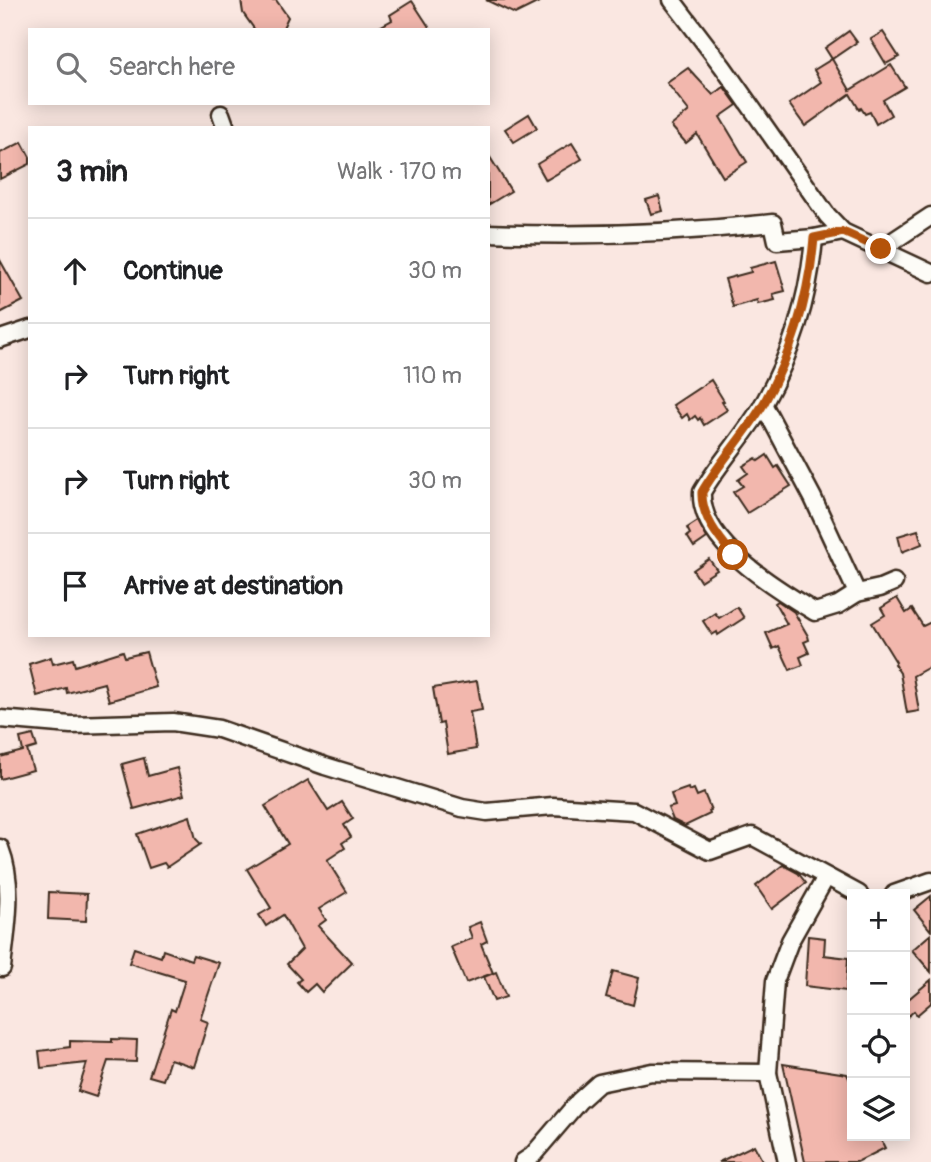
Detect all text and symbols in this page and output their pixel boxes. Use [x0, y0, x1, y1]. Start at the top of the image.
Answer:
search box [28, 28, 490, 105]
icon: search [52, 48, 90, 86]
text: Search here [108, 51, 235, 83]
text: 3 min [56, 153, 128, 190]
text: Walk · 170 m [337, 157, 462, 186]
route end [865, 233, 896, 264]
icon: ahead [56, 252, 94, 290]
text: Continue [123, 255, 223, 287]
text: 30 m [408, 256, 462, 285]
icon: right [56, 357, 94, 395]
text: Turn right [123, 360, 229, 392]
text: 110 m [403, 361, 462, 390]
icon: right [56, 462, 94, 500]
text: Turn right [123, 465, 229, 497]
text: 30 m [408, 466, 462, 495]
route start [717, 539, 748, 570]
icon: arrive [56, 567, 94, 605]
text: Arrive at destination [123, 570, 343, 602]
map controls [847, 889, 910, 1141]
button: + [847, 889, 910, 952]
button: − [847, 952, 910, 1015]
button: locate [847, 1015, 910, 1078]
button: layers [847, 1078, 910, 1141]

